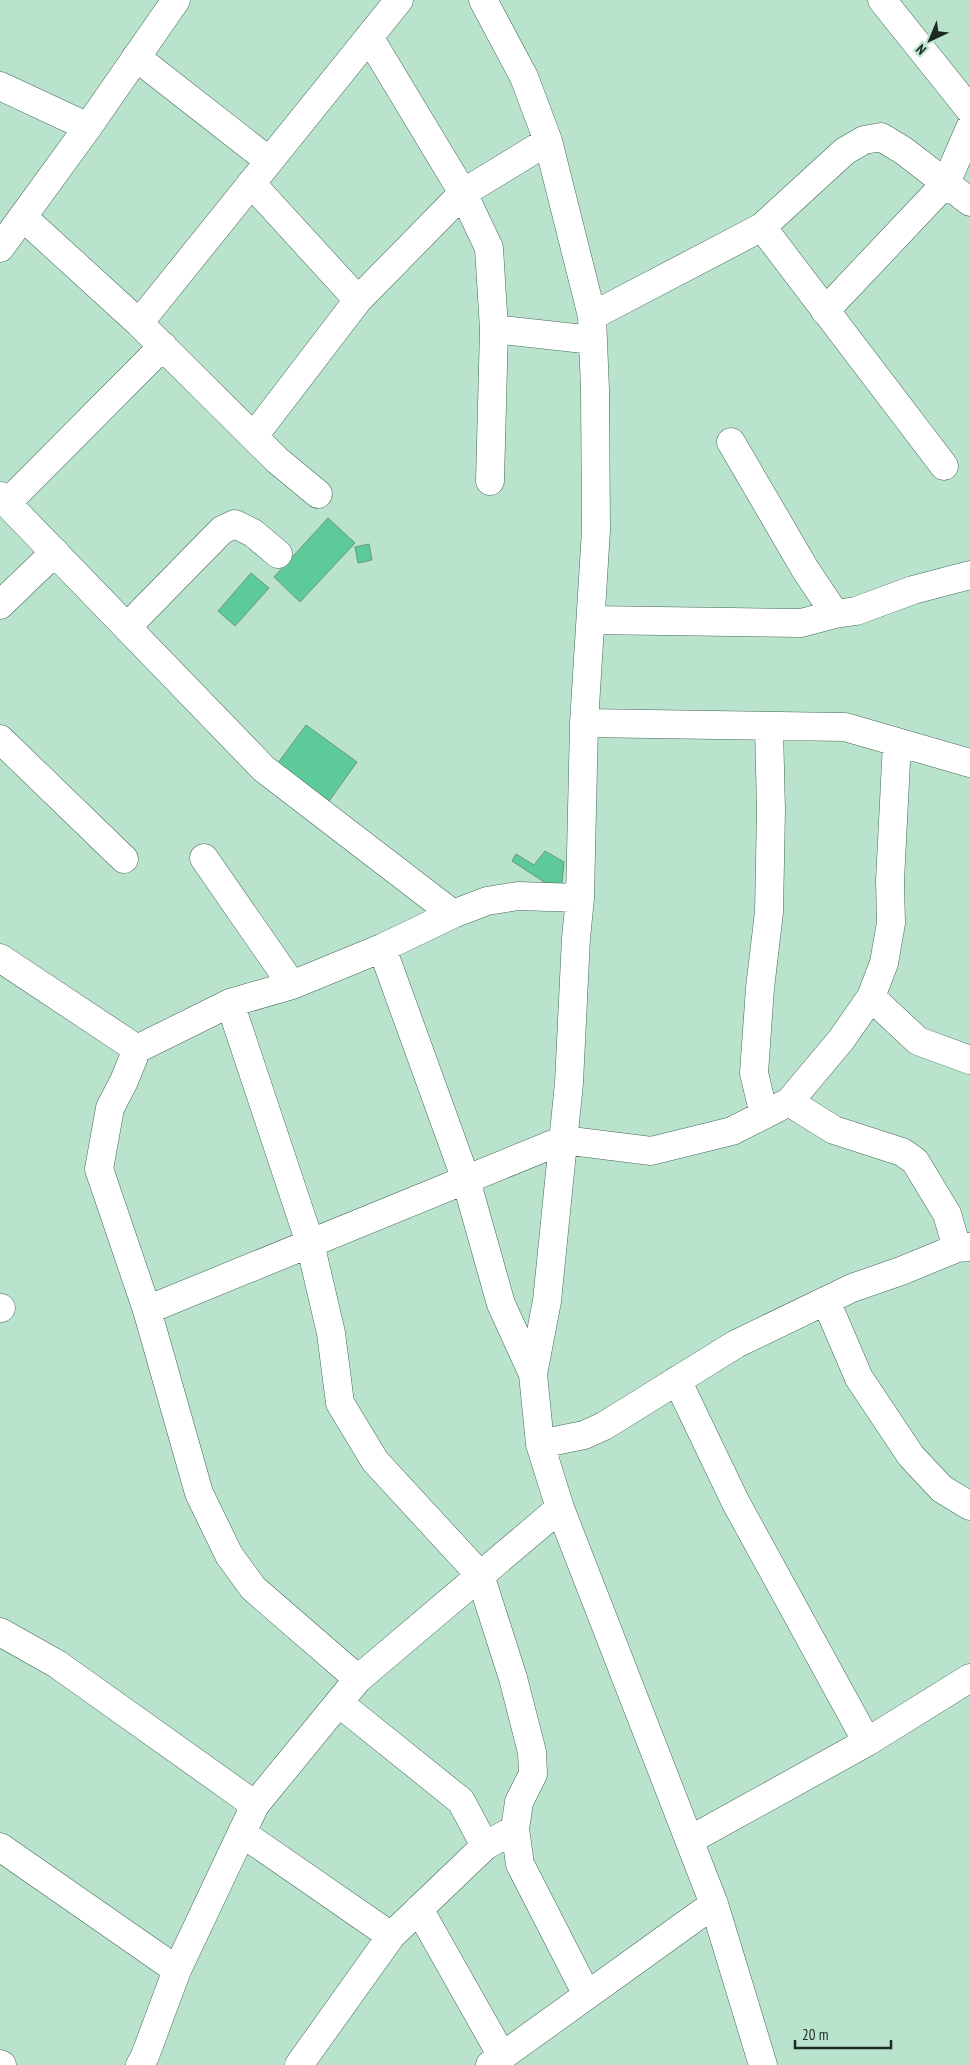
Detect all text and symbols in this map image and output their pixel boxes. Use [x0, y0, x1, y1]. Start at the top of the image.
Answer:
north arrow [905, 15, 955, 65]
text: N [912, 40, 930, 58]
scale bar [795, 2018, 891, 2050]
text: 20 m [802, 2025, 828, 2044]

